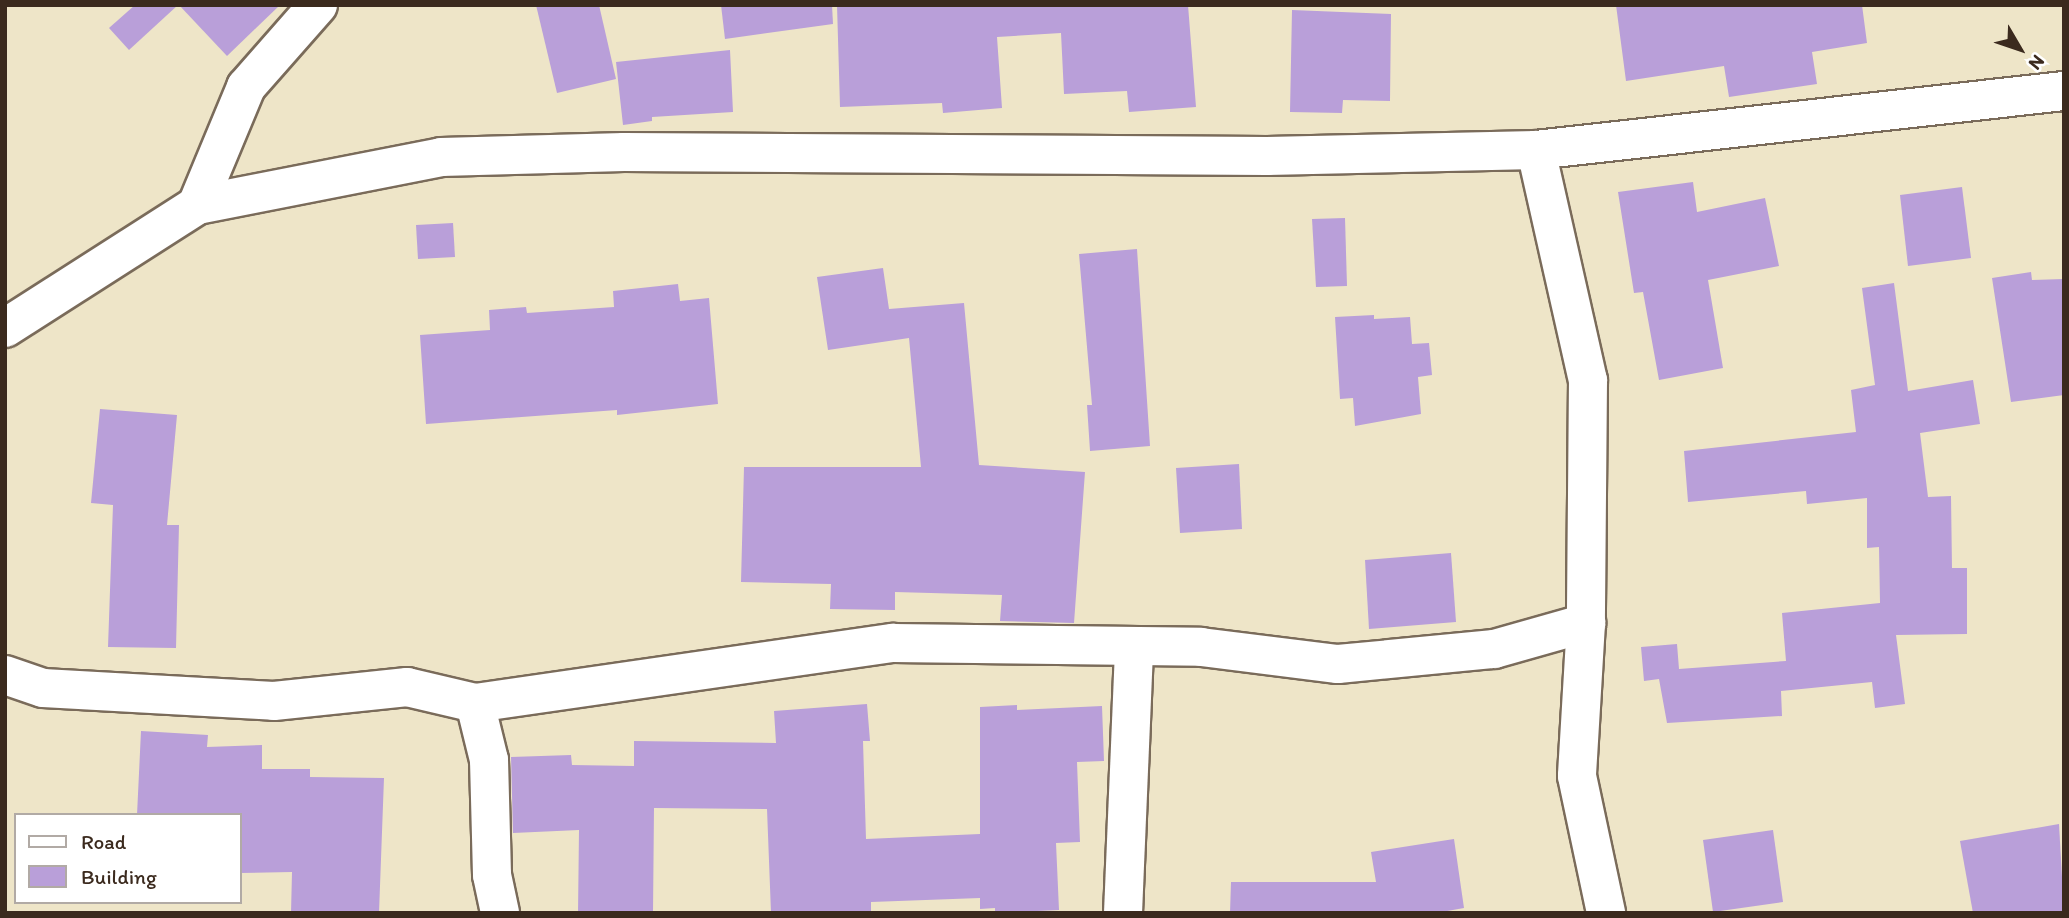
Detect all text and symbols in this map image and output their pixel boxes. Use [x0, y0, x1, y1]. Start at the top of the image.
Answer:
north arrow [1985, 14, 2055, 84]
text: N [2024, 50, 2050, 75]
legend [14, 813, 242, 904]
text: Road [81, 829, 126, 854]
text: Building [81, 864, 157, 889]

